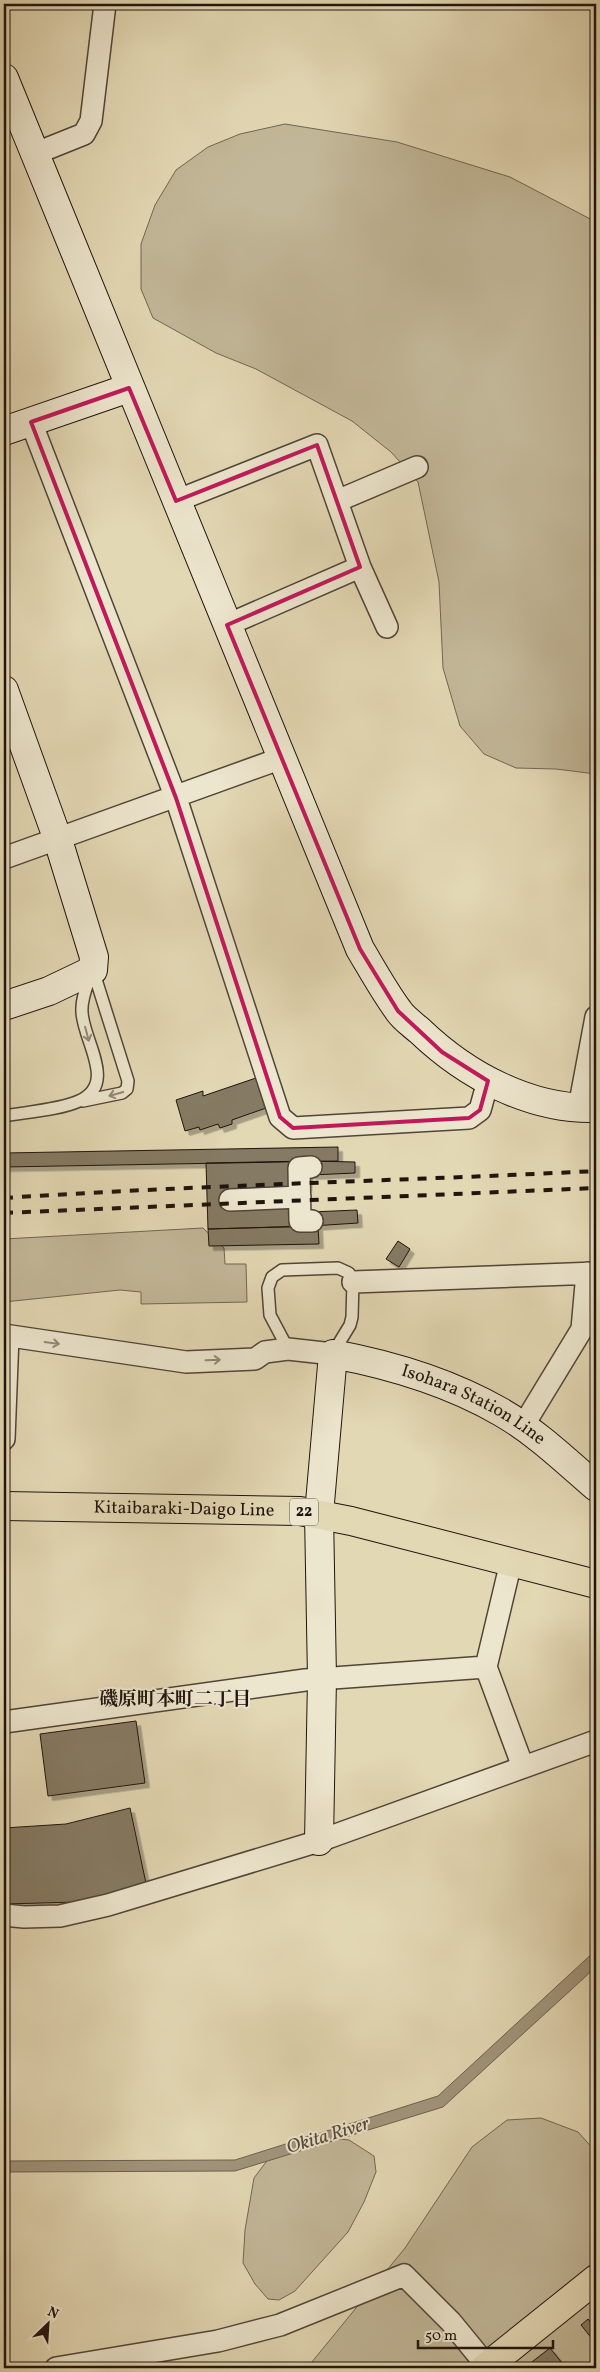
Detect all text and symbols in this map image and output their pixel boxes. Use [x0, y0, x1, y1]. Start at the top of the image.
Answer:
one-way arrow [83, 1026, 93, 1042]
one-way arrow [108, 1089, 124, 1099]
one-way arrow [44, 1338, 60, 1348]
one-way arrow [205, 1356, 221, 1365]
street label: Isohara Station Line [398, 1358, 551, 1451]
street label: Kitaibaraki-Daigo Line [93, 1495, 275, 1523]
road number: 22 [290, 1498, 318, 1525]
district label: 磯原町本町二丁目 [99, 1687, 251, 1713]
water label: Okita River [283, 2111, 374, 2161]
north arrow [22, 2300, 72, 2350]
text: N [44, 2303, 61, 2324]
scale bar [418, 2317, 552, 2349]
text: 50 m [425, 2326, 457, 2347]

